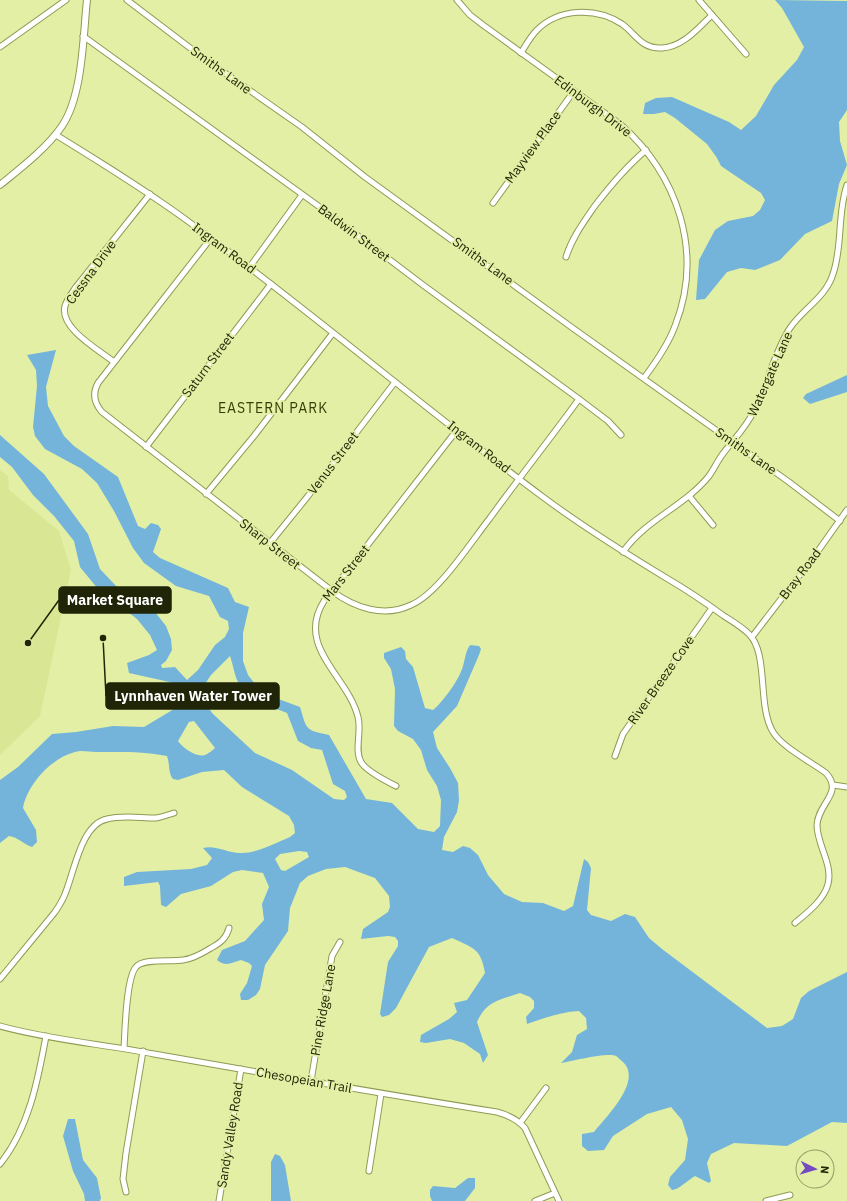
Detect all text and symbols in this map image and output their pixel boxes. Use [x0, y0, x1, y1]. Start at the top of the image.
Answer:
street label: Smiths Lane [187, 42, 255, 98]
street label: Edinburgh Drive [551, 71, 635, 141]
street label: Mayview Place [501, 107, 565, 187]
street label: Baldwin Street [315, 200, 393, 266]
street label: Ingram Road [189, 219, 259, 277]
street label: Smiths Lane [449, 233, 517, 289]
street label: Cessna Drive [62, 237, 120, 307]
street label: Saturn Street [178, 329, 238, 401]
street label: Watergate Lane [744, 329, 796, 419]
district label: EASTERN PARK [218, 399, 328, 417]
street label: Ingram Road [444, 417, 514, 477]
street label: Smiths Lane [712, 424, 780, 478]
street label: Venus Street [304, 428, 362, 498]
street label: Sharp Street [236, 515, 304, 573]
street label: Mars Street [319, 541, 373, 605]
street label: Bray Road [775, 545, 825, 603]
callout: Market Square [59, 587, 171, 613]
text: Market Square [67, 591, 163, 609]
street label: River Breeze Cove [624, 632, 698, 728]
callout: Lynnhaven Water Tower [106, 683, 279, 709]
text: Lynnhaven Water Tower [114, 687, 272, 705]
street label: Pine Ridge Lane [307, 963, 339, 1057]
street label: Chesopeian Trail [255, 1063, 354, 1097]
street label: Sandy Valley Road [213, 1081, 247, 1189]
north arrow [795, 1149, 835, 1189]
text: N [818, 1165, 832, 1174]

